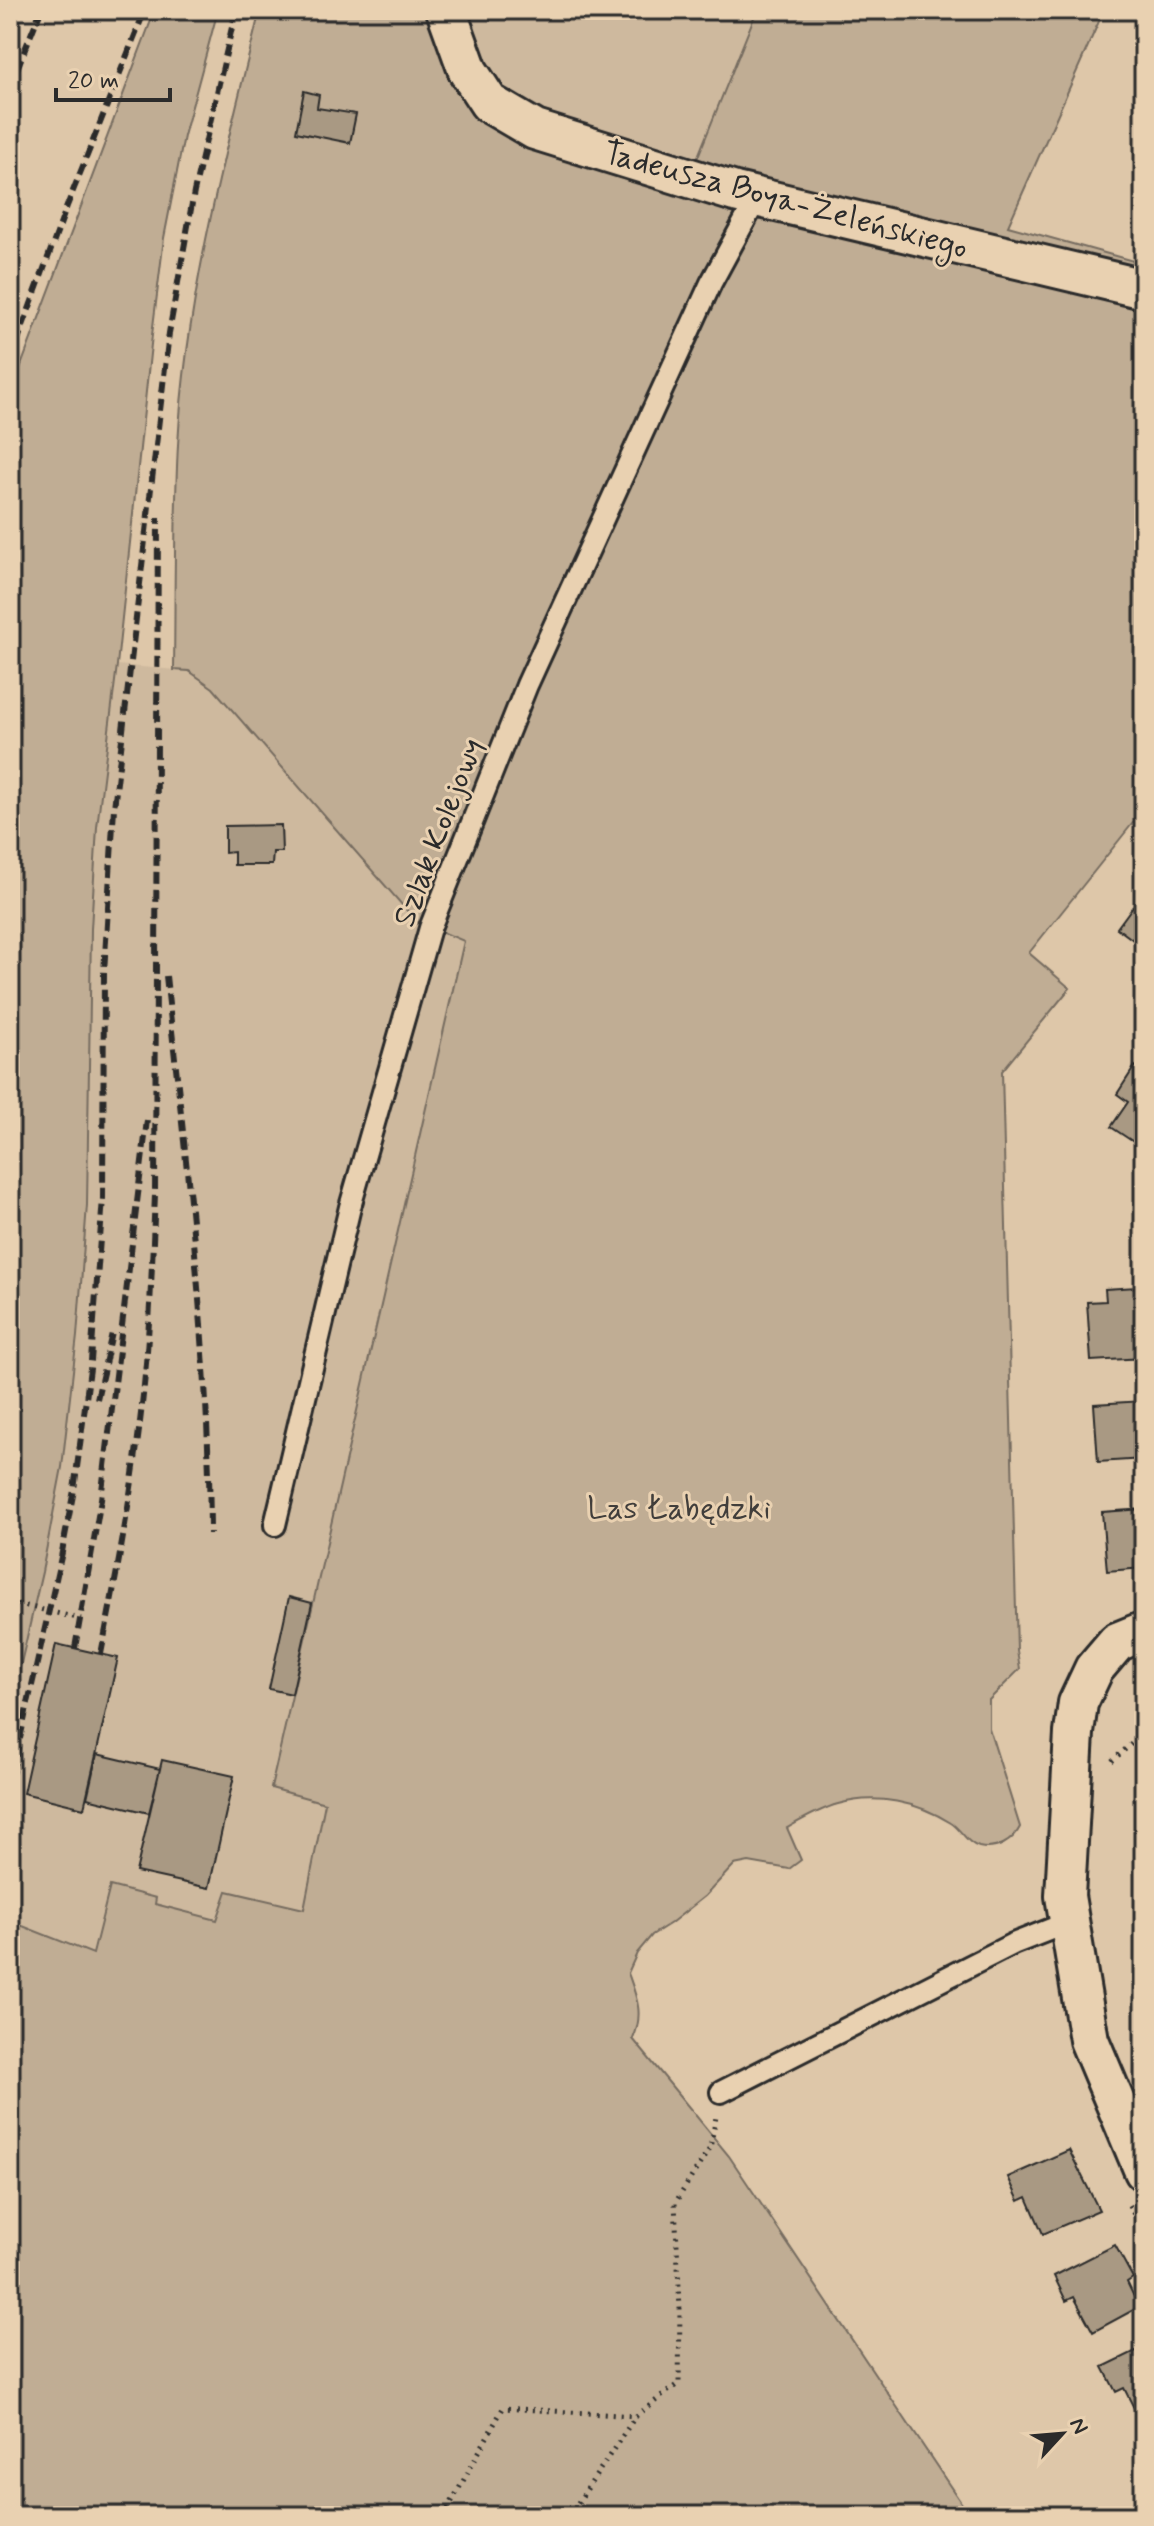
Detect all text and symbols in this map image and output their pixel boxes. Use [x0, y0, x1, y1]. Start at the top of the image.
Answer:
scale bar [56, 52, 170, 102]
text: 20 m [68, 66, 119, 97]
street label: Tadeusza Boya-Żeleńskiego [598, 132, 972, 272]
street label: Szlak Kolejowy [384, 733, 494, 933]
park label: Las Łabędzki [587, 1488, 771, 1530]
north arrow [1022, 2394, 1102, 2474]
text: N [1062, 2413, 1094, 2439]

